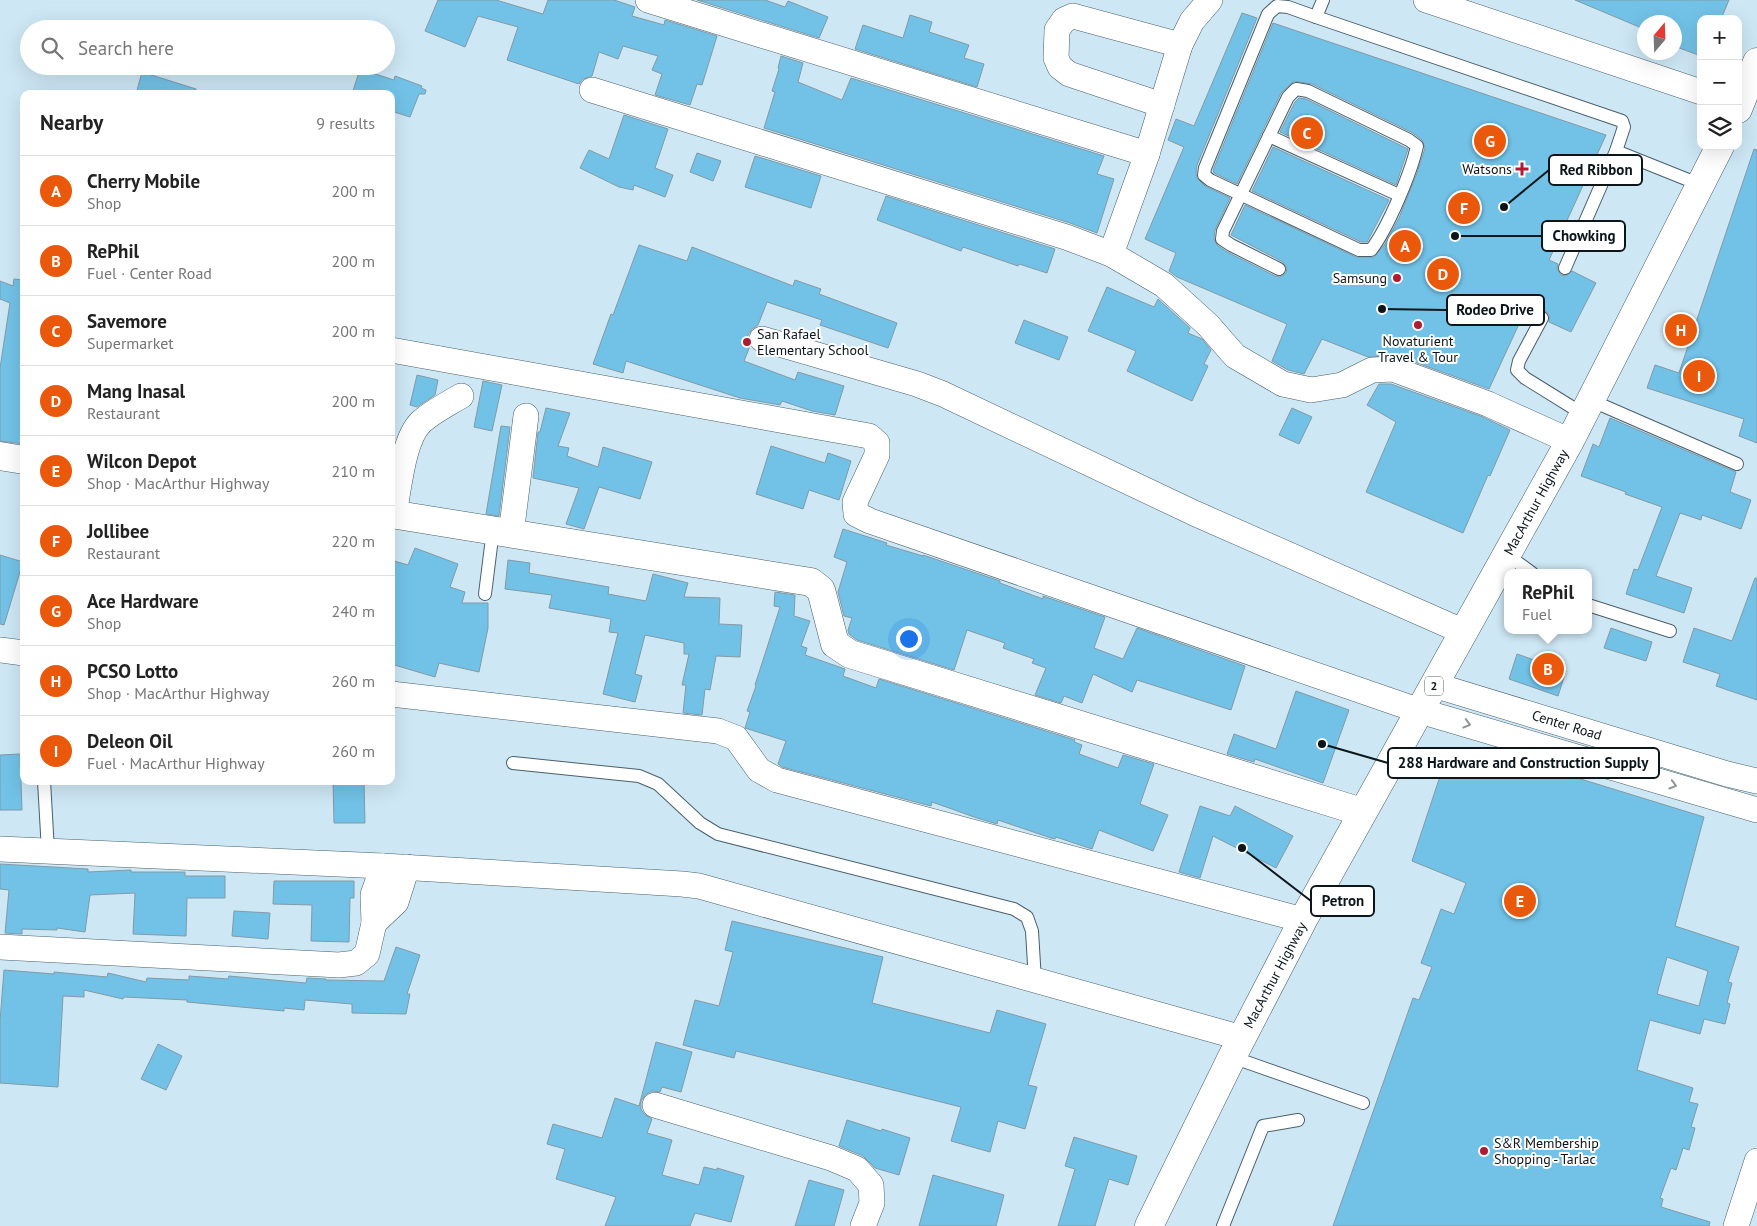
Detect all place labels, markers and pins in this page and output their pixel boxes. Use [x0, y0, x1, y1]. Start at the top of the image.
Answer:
pin: C [1291, 114, 1323, 152]
pin: G [1474, 122, 1506, 160]
callout: Red Ribbon [1549, 155, 1642, 185]
place label: Watsons [1462, 160, 1512, 178]
marker: Watsons [1516, 163, 1528, 175]
pin: F [1448, 189, 1480, 227]
callout: Chowking [1542, 221, 1625, 251]
pin: A [1389, 227, 1421, 265]
pin: D [1427, 255, 1459, 293]
place label: Samsung [1333, 269, 1387, 287]
marker: Samsung [1391, 272, 1403, 284]
callout: Rodeo Drive [1447, 295, 1544, 325]
pin: H [1665, 311, 1697, 349]
marker: Novaturient Travel & Tour [1412, 319, 1424, 331]
place label: San Rafael Elementary School [757, 325, 869, 359]
place label: Novaturient Travel & Tour [1378, 332, 1458, 366]
marker: San Rafael Elementary School [741, 336, 753, 348]
pin: I [1683, 357, 1715, 395]
pin: B [1532, 650, 1564, 688]
callout: 288 Hardware and Construction Supply [1388, 748, 1659, 778]
pin: E [1504, 882, 1536, 920]
callout: Petron [1311, 886, 1374, 916]
place label: S&R Membership Shopping - Tarlac [1494, 1134, 1599, 1168]
marker: S&R Membership Shopping - Tarlac [1478, 1145, 1490, 1157]

